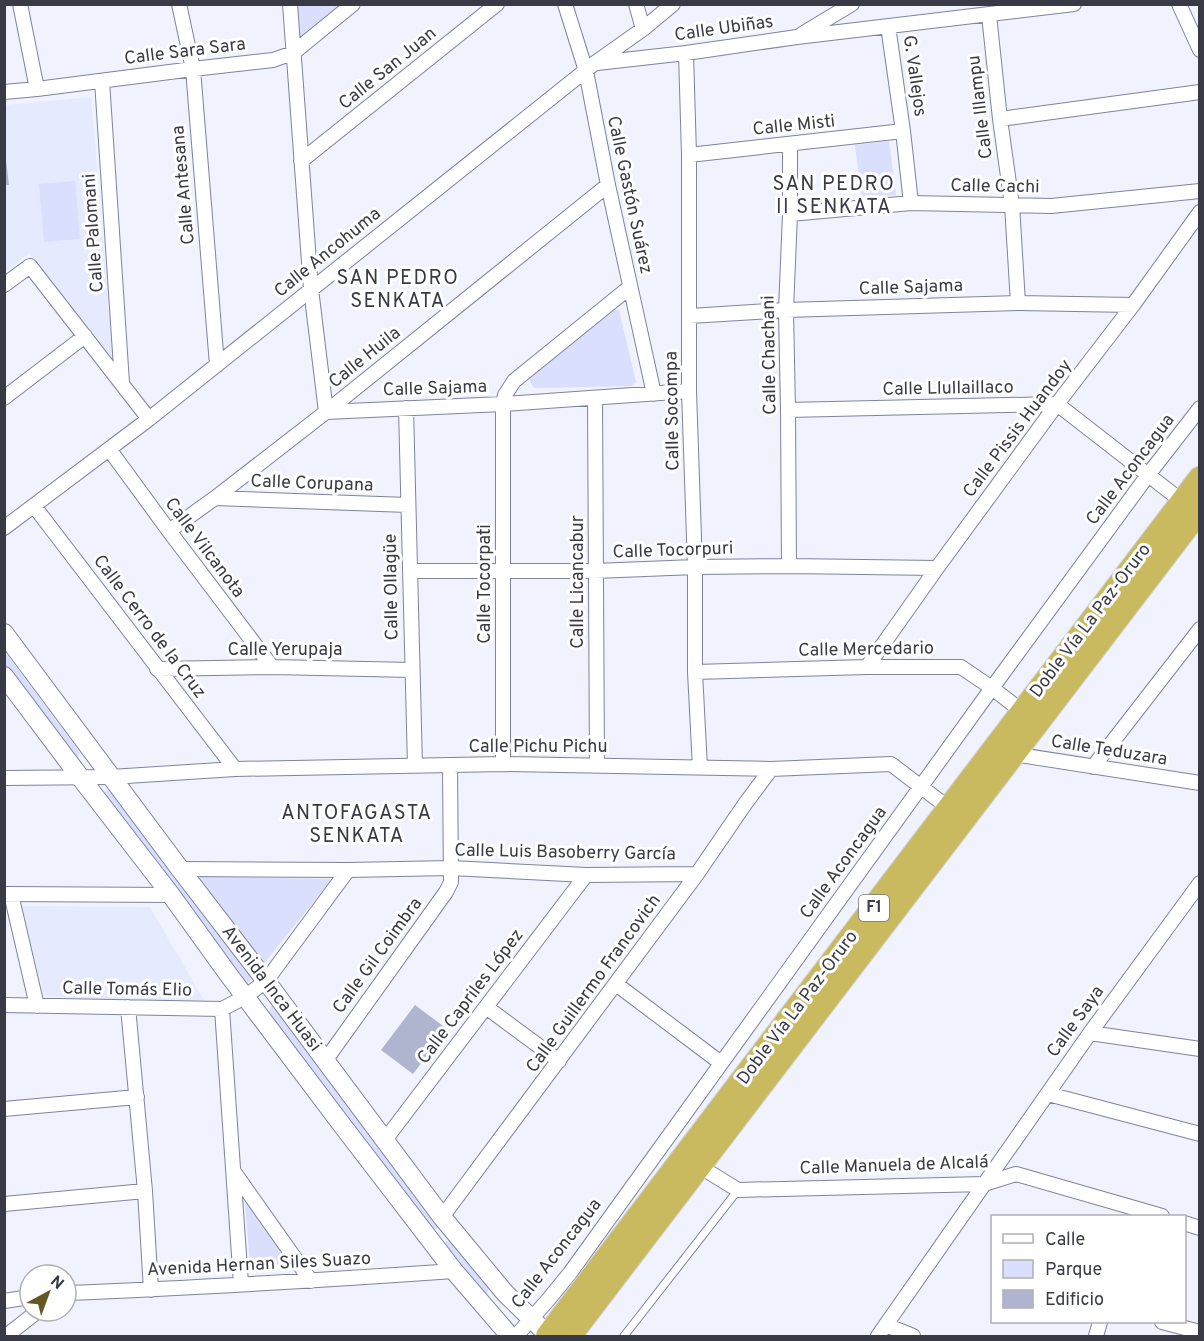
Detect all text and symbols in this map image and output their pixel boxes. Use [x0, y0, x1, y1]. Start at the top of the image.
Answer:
street label: Calle Ubiñas [673, 11, 775, 47]
street label: Calle San Juan [334, 23, 442, 115]
street label: Calle Sara Sara [123, 33, 247, 71]
street label: G. Vallejos [897, 34, 931, 118]
street label: Calle Illampu [963, 54, 999, 160]
street label: Calle Misti [752, 110, 836, 142]
street label: Calle Gastón Suárez [601, 114, 657, 276]
street label: Calle Antesana [167, 124, 201, 246]
district label: SAN PEDRO II SENKATA [773, 172, 895, 221]
street label: Calle Palomani [78, 173, 110, 293]
street label: Calle Cachi [950, 175, 1040, 199]
street label: Calle Ancohuma [270, 203, 386, 303]
district label: SAN PEDRO SENKATA [337, 266, 459, 315]
street label: Calle Sajama [858, 275, 964, 301]
street label: Calle Chachani [757, 295, 783, 415]
street label: Calle Huila [324, 322, 406, 394]
street label: Calle Socompa [660, 351, 686, 471]
street label: Calle Pissis Huandoy [959, 355, 1077, 503]
street label: Calle Sajama [382, 376, 488, 402]
street label: Calle Llullaillaco [882, 376, 1014, 402]
street label: Calle Aconcagua [1082, 410, 1180, 530]
street label: Calle Corupana [250, 470, 374, 498]
street label: Calle Vilcanota [159, 493, 249, 603]
street label: Calle Licancabur [567, 515, 590, 649]
street label: Calle Tocorpati [474, 524, 497, 644]
street label: Calle Ollagüe [380, 533, 404, 641]
street label: Calle Tocorpuri [612, 537, 734, 565]
street label: Doble Vía La Paz-Oruro [1025, 539, 1157, 703]
street label: Calle Cerro de la Cruz [87, 551, 211, 703]
street label: Calle Mercedario [798, 637, 934, 663]
street label: Calle Yerupaja [228, 639, 343, 662]
street label: Calle Teduzara [1049, 730, 1169, 772]
street label: Calle Pichu Pichu [468, 736, 608, 759]
district label: ANTOFAGASTA SENKATA [281, 801, 433, 850]
street label: Calle Aconcagua [795, 802, 893, 924]
street label: Calle Luis Basoberry García [454, 840, 676, 866]
street label: Calle Guillermo Francovich [521, 890, 667, 1078]
street label: Calle Gil Coimbra [328, 893, 428, 1019]
road number: F1 [859, 895, 889, 921]
street label: Avenida Inca Huasi [216, 921, 326, 1057]
street label: Calle Capriles López [413, 925, 529, 1069]
street label: Doble Vía La Paz-Oruro [732, 926, 864, 1090]
street label: Calle Tomás Elio [62, 977, 192, 1003]
street label: Calle Saya [1042, 982, 1110, 1062]
street label: Calle Manuela de Alcalá [799, 1151, 989, 1181]
street label: Calle Aconcagua [507, 1194, 607, 1314]
legend [991, 1215, 1186, 1323]
text: Calle [1045, 1229, 1085, 1252]
street label: Avenida Hernan Siles Suazo [146, 1248, 372, 1282]
text: Parque [1045, 1259, 1102, 1282]
north arrow [18, 1263, 78, 1323]
text: N [46, 1272, 67, 1295]
text: Edificio [1045, 1289, 1104, 1312]

